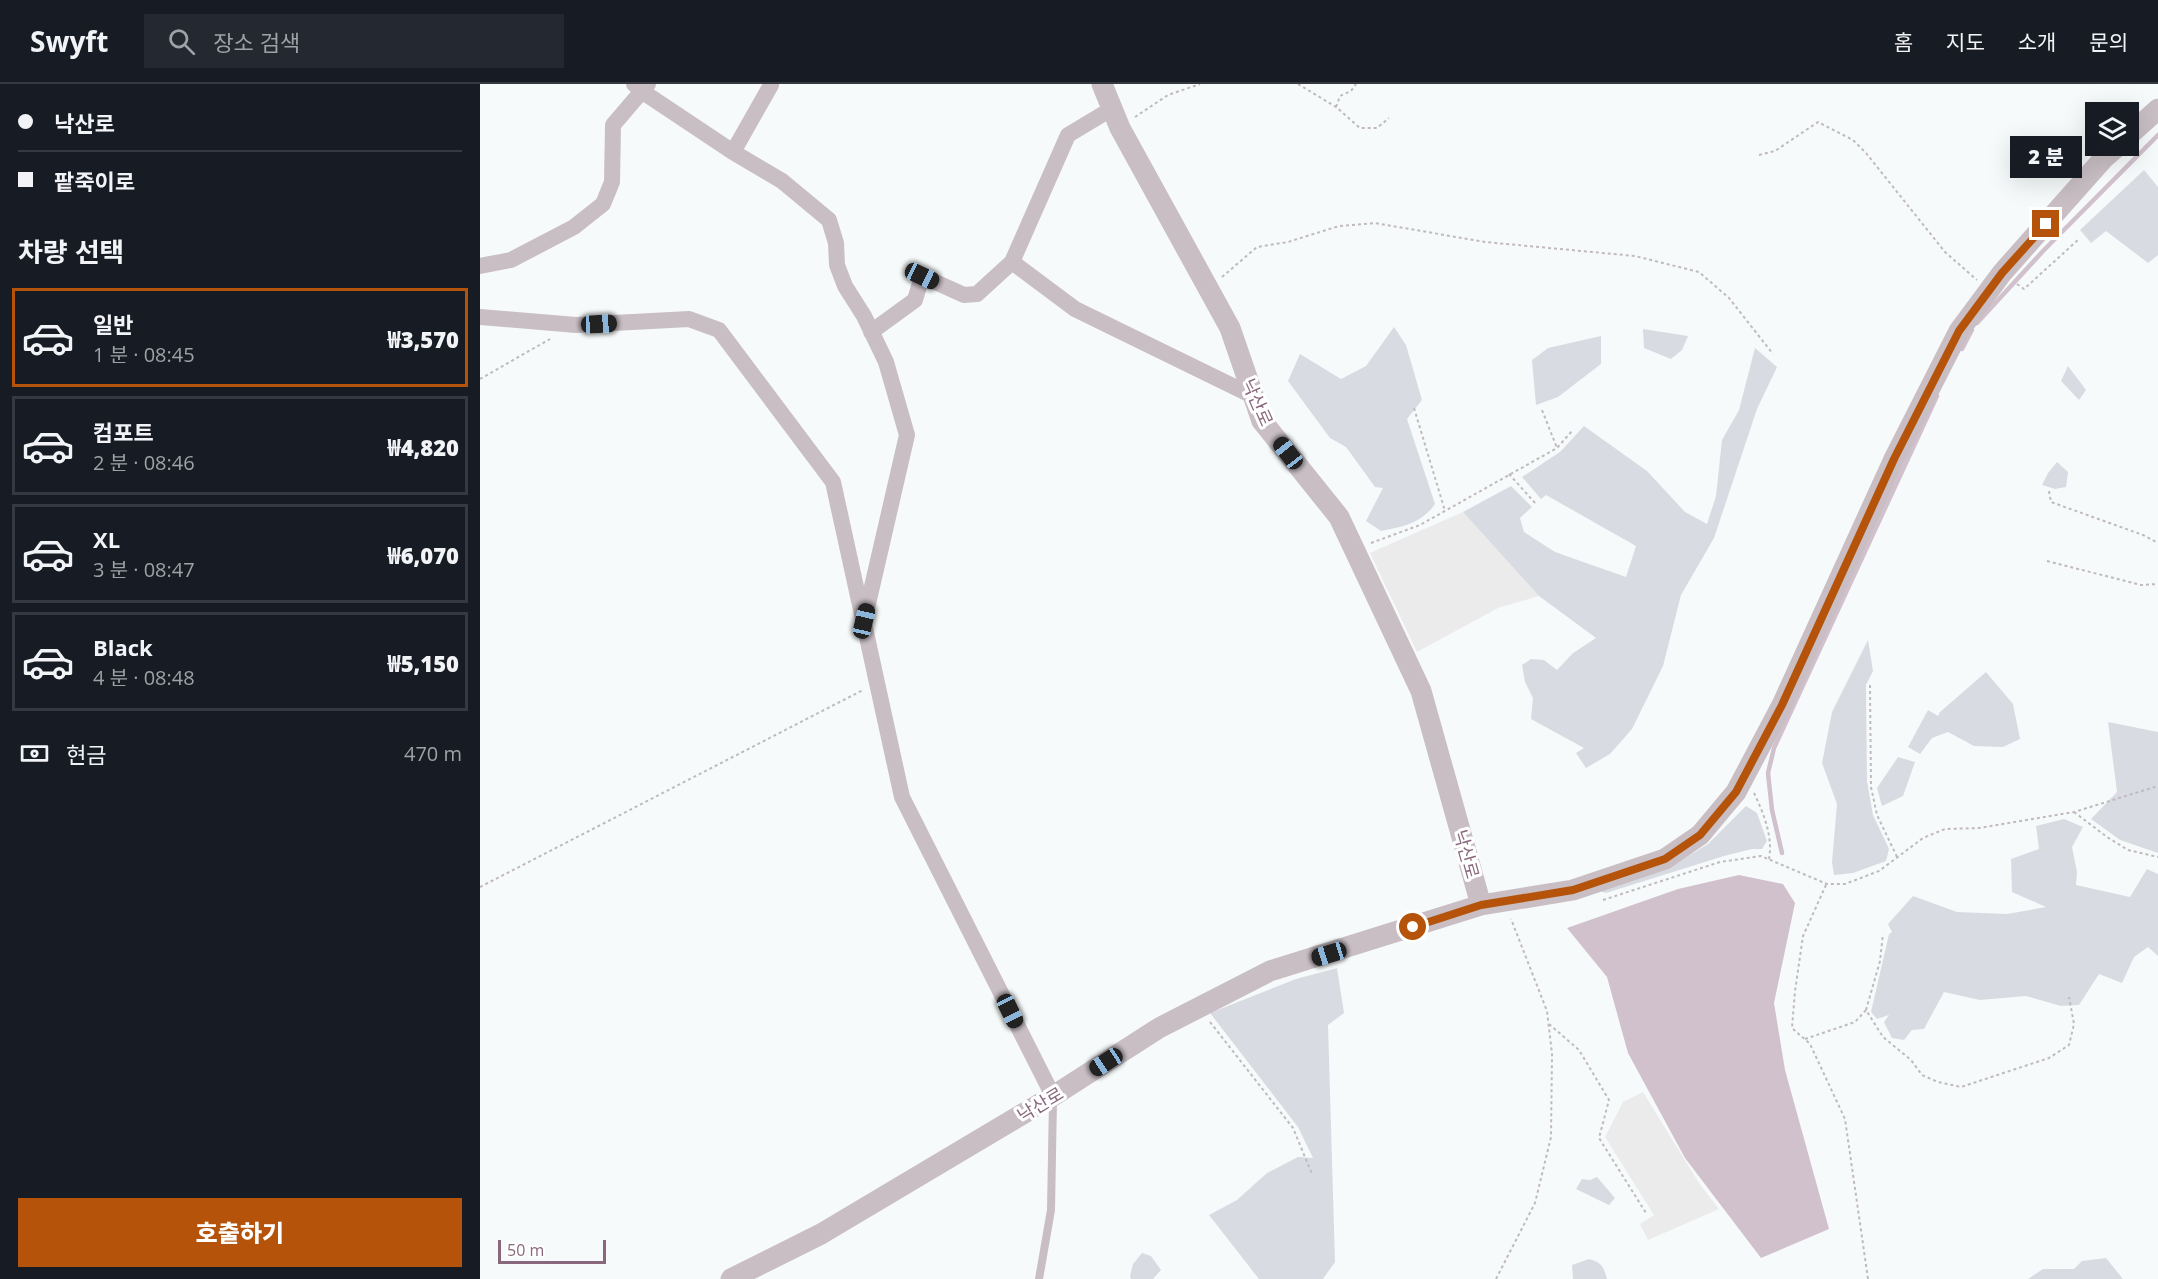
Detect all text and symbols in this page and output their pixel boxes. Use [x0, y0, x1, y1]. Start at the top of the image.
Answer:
search box [144, 14, 564, 68]
text: Swyft [30, 22, 108, 60]
icon: search [165, 25, 198, 58]
text: 장소 검색 [213, 27, 300, 57]
text: 홈 [1894, 28, 1913, 56]
text: 지도 [1946, 28, 1985, 56]
text: 소개 [2018, 28, 2056, 56]
text: 문의 [2089, 28, 2128, 56]
map controls [2085, 102, 2139, 156]
button: layers [2085, 102, 2139, 156]
text: 낙산로 [54, 108, 115, 138]
callout: 2 분 [2010, 137, 2082, 179]
text: 2 분 [2028, 143, 2064, 170]
text: 팥죽이로 [54, 166, 135, 196]
route end [2032, 210, 2059, 237]
text: 차량 선택 [18, 233, 124, 270]
car [902, 260, 942, 292]
text: 일반 [93, 309, 133, 339]
icon: car [21, 311, 75, 365]
car [581, 314, 617, 334]
text: ₩3,570 [387, 324, 459, 354]
text: 1 분 · 08:45 [93, 341, 195, 368]
street label: 낙산로 [1237, 374, 1279, 430]
text: 컴포트 [93, 417, 154, 447]
icon: car [21, 419, 75, 473]
text: ₩4,820 [387, 432, 459, 462]
car [1270, 433, 1306, 473]
text: 2 분 · 08:46 [93, 449, 195, 476]
text: XL [93, 524, 120, 554]
icon: car [21, 527, 75, 581]
text: ₩6,070 [387, 540, 459, 570]
text: 3 분 · 08:47 [93, 556, 195, 583]
car [851, 601, 877, 641]
text: Black [93, 632, 153, 662]
icon: car [21, 635, 75, 689]
text: ₩5,150 [387, 648, 459, 678]
text: 4 분 · 08:48 [93, 664, 195, 691]
icon: cash [18, 737, 51, 770]
text: 현금 [66, 739, 106, 769]
text: 470 m [404, 740, 462, 767]
street label: 낙산로 [1449, 827, 1485, 881]
route start [1399, 913, 1426, 940]
car [1309, 940, 1349, 968]
car [994, 991, 1026, 1031]
car [1086, 1045, 1126, 1079]
street label: 낙산로 [1013, 1081, 1067, 1127]
button: 호출하기 [18, 1198, 462, 1267]
scale bar [498, 1237, 606, 1264]
text: 50 m [507, 1239, 544, 1261]

